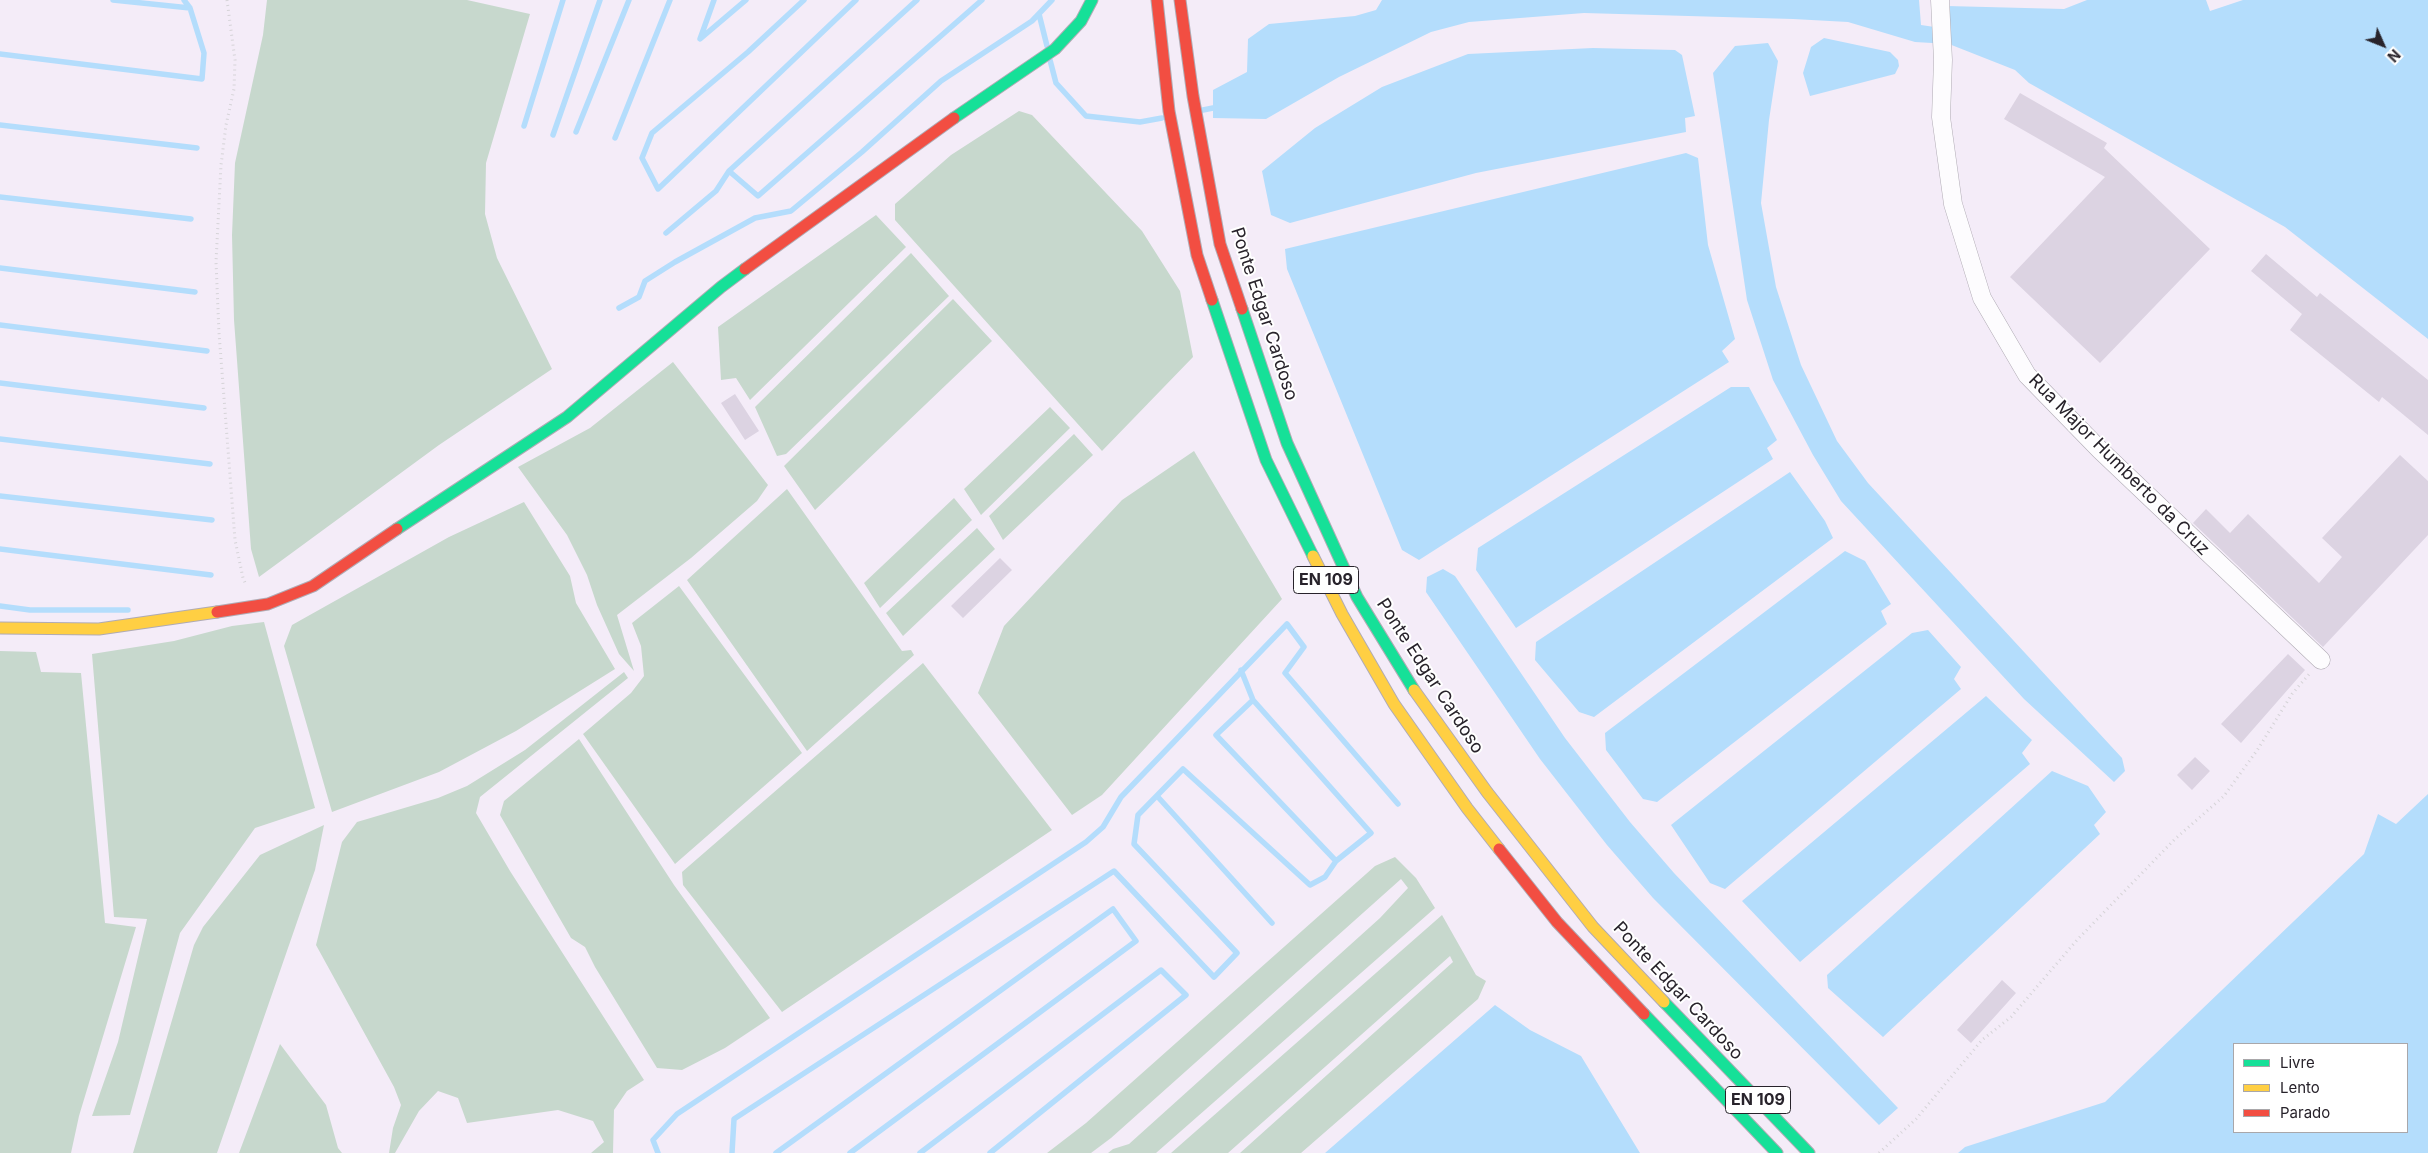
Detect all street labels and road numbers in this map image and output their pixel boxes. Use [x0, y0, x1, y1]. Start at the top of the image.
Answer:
street label: Ponte Edgar Cardoso [1226, 225, 1302, 403]
street label: Rua Major Humberto da Cruz [2024, 370, 2214, 560]
road number: EN 109 [1294, 566, 1358, 594]
street label: Ponte Edgar Cardoso [1372, 594, 1488, 758]
street label: Ponte Edgar Cardoso [1608, 918, 1748, 1064]
road number: EN 109 [1726, 1086, 1790, 1114]

